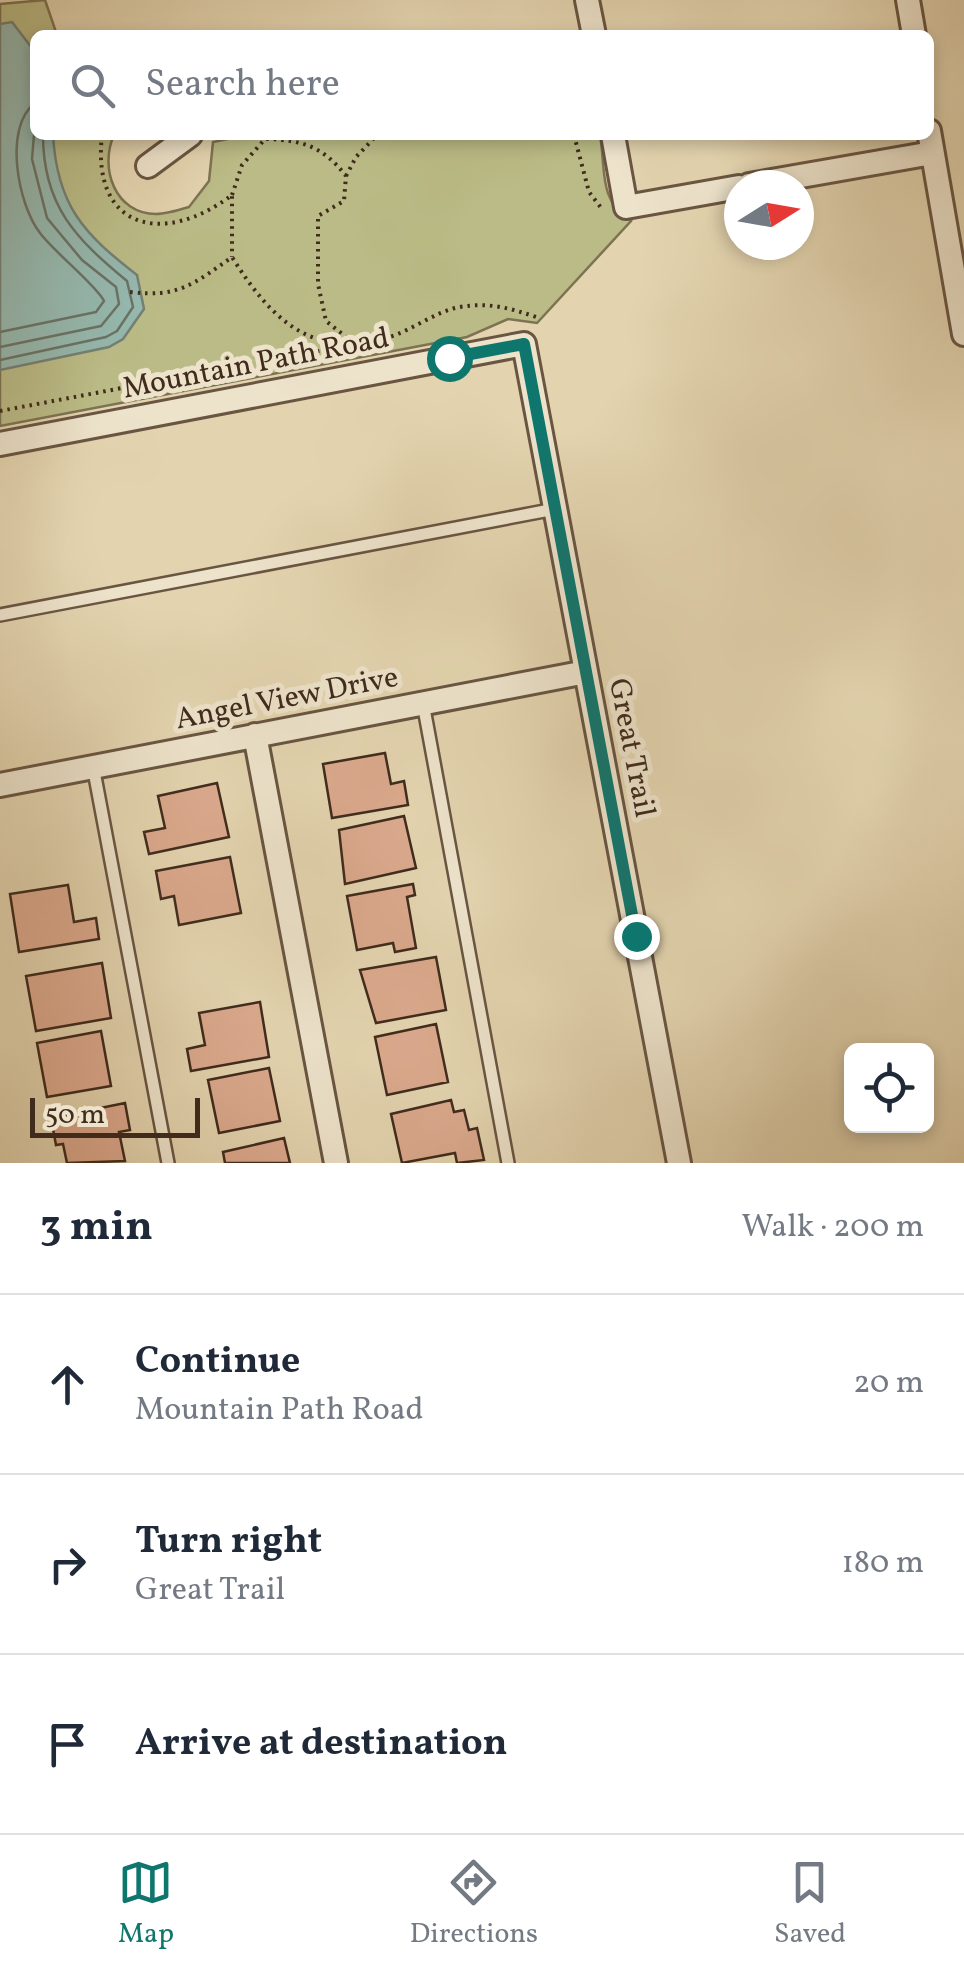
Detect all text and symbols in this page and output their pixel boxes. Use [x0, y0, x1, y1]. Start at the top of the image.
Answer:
search box [30, 30, 934, 140]
icon: search [65, 58, 120, 113]
text: Search here [145, 59, 340, 112]
north arrow [724, 170, 814, 260]
street label: Mountain Path Road [119, 318, 393, 410]
route start [427, 336, 473, 382]
street label: Angel View Drive [172, 657, 402, 741]
street label: Great Trail [597, 675, 665, 821]
route end [614, 914, 660, 960]
map controls [844, 1043, 934, 1133]
button: locate [844, 1043, 934, 1133]
scale bar [30, 1093, 200, 1138]
text: 50 m [45, 1096, 105, 1135]
text: 3 min [40, 1199, 153, 1258]
text: Walk · 200 m [741, 1206, 924, 1250]
text: Continue [135, 1336, 300, 1389]
icon: ahead [40, 1357, 95, 1412]
text: 20 m [853, 1362, 924, 1406]
text: Mountain Path Road [135, 1389, 424, 1433]
text: Turn right [135, 1516, 322, 1569]
icon: right [40, 1537, 95, 1592]
text: 180 m [841, 1542, 924, 1586]
text: Great Trail [135, 1569, 285, 1613]
icon: arrive [40, 1717, 95, 1772]
text: Arrive at destination [135, 1718, 508, 1771]
tab: Map [118, 1855, 174, 1954]
tab: Directions [410, 1855, 538, 1954]
tab: Saved [774, 1855, 846, 1954]

